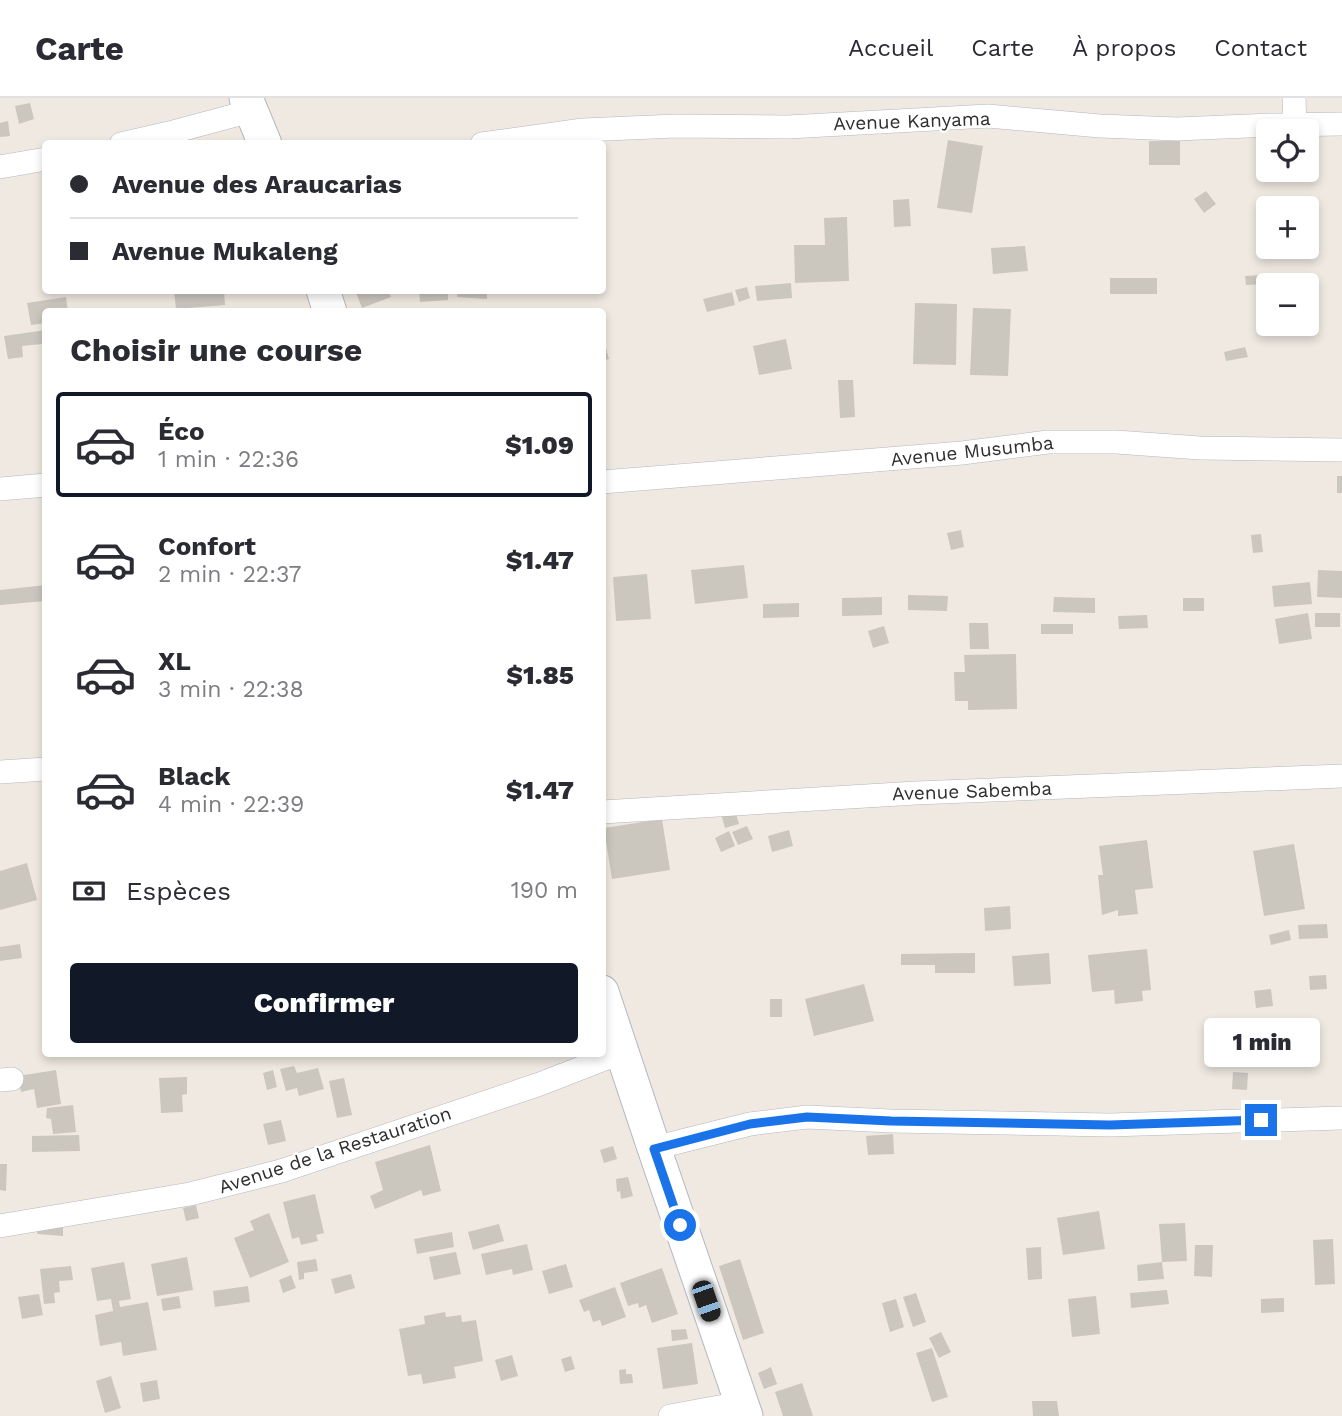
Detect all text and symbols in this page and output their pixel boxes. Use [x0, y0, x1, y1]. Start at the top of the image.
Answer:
text: Carte [35, 29, 124, 68]
text: Accueil [848, 34, 933, 62]
text: Carte [971, 34, 1034, 62]
text: À propos [1072, 34, 1176, 62]
text: Contact [1214, 34, 1307, 62]
street label: Avenue Kanyama [833, 107, 991, 135]
map controls [1256, 119, 1319, 336]
button: locate [1256, 119, 1319, 182]
text: Avenue des Araucarias [112, 169, 402, 199]
button: + [1256, 196, 1319, 259]
text: Avenue Mukaleng [112, 236, 337, 266]
button: − [1256, 273, 1319, 336]
text: Choisir une course [70, 331, 362, 369]
icon: car [74, 413, 137, 476]
text: Éco [158, 416, 205, 446]
text: $1.09 [505, 430, 574, 460]
street label: Avenue Musumba [889, 431, 1055, 471]
text: 1 min · 22:36 [158, 446, 299, 473]
icon: car [74, 528, 137, 591]
text: Confort [158, 531, 256, 561]
text: $1.47 [506, 545, 574, 575]
text: 2 min · 22:37 [158, 561, 301, 588]
icon: car [74, 643, 137, 706]
text: XL [158, 646, 191, 676]
text: $1.85 [506, 660, 574, 690]
text: 3 min · 22:38 [158, 676, 304, 703]
icon: car [74, 758, 137, 821]
text: Black [158, 761, 230, 791]
text: $1.47 [506, 775, 574, 805]
street label: Avenue Sabemba [892, 777, 1053, 805]
text: 4 min · 22:39 [158, 791, 304, 818]
icon: cash [70, 872, 108, 910]
text: Espèces [126, 876, 231, 906]
text: 190 m [511, 877, 578, 904]
button: Confirmer [70, 963, 578, 1043]
callout: 1 min [1203, 1018, 1319, 1068]
text: 1 min [1232, 1029, 1292, 1056]
street label: Avenue de la Restauration [216, 1101, 454, 1199]
route end [1245, 1104, 1277, 1136]
route start [664, 1209, 696, 1241]
car [690, 1278, 723, 1324]

